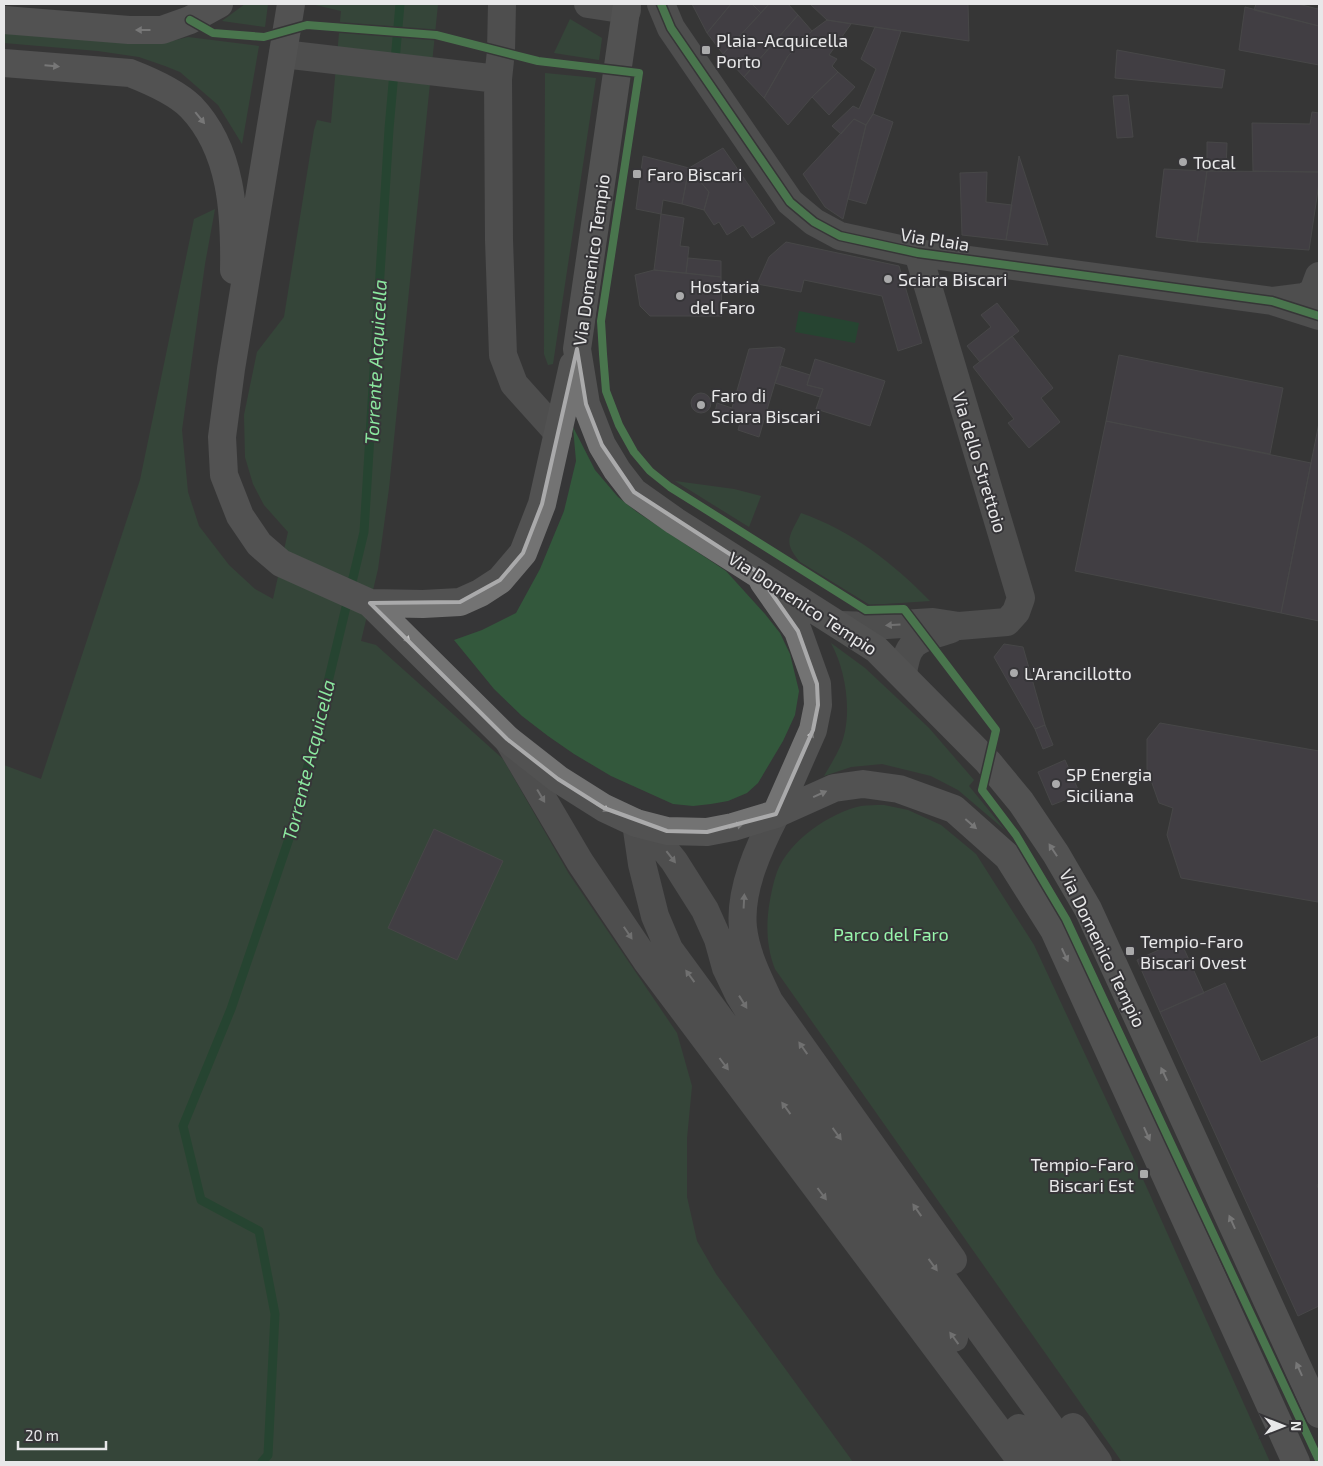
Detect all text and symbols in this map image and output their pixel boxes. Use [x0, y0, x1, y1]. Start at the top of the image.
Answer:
one-way arrow [135, 26, 151, 34]
place label: Plaia-Acquicella Porto [716, 29, 848, 72]
marker: Plaia-Acquicella Porto [700, 44, 712, 56]
one-way arrow [45, 62, 61, 70]
one-way arrow [194, 112, 205, 125]
place label: Tocal [1193, 151, 1236, 173]
marker: Tocal [1177, 156, 1189, 168]
place label: Faro Biscari [647, 163, 743, 185]
marker: Faro Biscari [631, 168, 643, 180]
street label: Via Domenico Tempio [568, 173, 614, 347]
street label: Via Plaia [899, 223, 971, 255]
place label: Sciara Biscari [898, 268, 1008, 290]
marker: Sciara Biscari [882, 273, 894, 285]
place label: Hostaria del Faro [690, 275, 760, 318]
water label: Torrente Acquicella [359, 279, 391, 445]
marker: Hostaria del Faro [674, 290, 686, 302]
place label: Faro di Sciara Biscari [711, 384, 821, 427]
street label: Via dello Strettoio [948, 389, 1012, 535]
marker: Faro di Sciara Biscari [695, 399, 707, 411]
street label: Via Domenico Tempio [724, 547, 882, 659]
one-way arrow [885, 621, 901, 629]
one-way arrow [399, 631, 411, 643]
place label: L'Arancillotto [1024, 662, 1132, 684]
marker: L'Arancillotto [1008, 667, 1020, 679]
water label: Torrente Acquicella [277, 677, 339, 843]
one-way arrow [806, 731, 814, 745]
place label: SP Energia Siciliana [1066, 763, 1152, 806]
marker: SP Energia Siciliana [1050, 778, 1062, 790]
one-way arrow [536, 789, 545, 803]
one-way arrow [813, 790, 827, 798]
one-way arrow [597, 803, 610, 812]
one-way arrow [965, 818, 977, 830]
one-way arrow [728, 822, 744, 830]
one-way arrow [1048, 843, 1058, 857]
one-way arrow [665, 850, 676, 863]
street label: Via Domenico Tempio [1055, 865, 1151, 1031]
one-way arrow [741, 893, 749, 909]
park label: Parco del Faro [833, 923, 949, 945]
one-way arrow [623, 926, 632, 940]
place label: Tempio-Faro Biscari Ovest [1140, 930, 1246, 973]
marker: Tempio-Faro Biscari Ovest [1124, 945, 1136, 957]
one-way arrow [1061, 948, 1069, 962]
one-way arrow [685, 970, 695, 983]
one-way arrow [738, 995, 747, 1008]
one-way arrow [798, 1042, 808, 1055]
one-way arrow [719, 1057, 729, 1071]
one-way arrow [1160, 1067, 1168, 1081]
one-way arrow [780, 1102, 791, 1115]
one-way arrow [832, 1127, 842, 1141]
one-way arrow [1144, 1127, 1152, 1141]
place label: Tempio-Faro Biscari Est [1031, 1153, 1134, 1196]
marker: Tempio-Faro Biscari Est [1138, 1168, 1150, 1180]
one-way arrow [816, 1187, 827, 1200]
one-way arrow [912, 1203, 922, 1216]
one-way arrow [1227, 1215, 1235, 1229]
one-way arrow [928, 1258, 938, 1272]
one-way arrow [948, 1332, 959, 1345]
one-way arrow [1295, 1362, 1303, 1377]
north arrow [1258, 1401, 1308, 1451]
scale bar [18, 1418, 105, 1450]
text: N [1288, 1421, 1305, 1431]
text: 20 m [25, 1426, 59, 1444]

